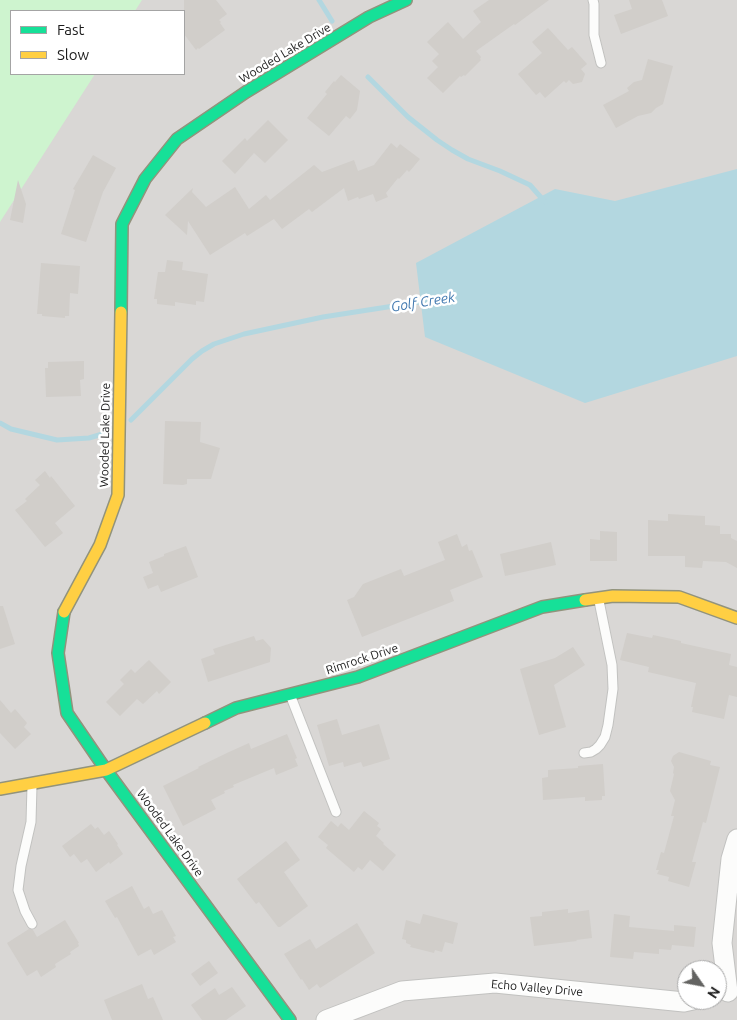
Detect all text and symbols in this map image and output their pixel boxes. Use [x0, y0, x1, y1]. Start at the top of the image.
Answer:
legend [10, 10, 185, 75]
street label: Wooded Lake Drive [237, 20, 333, 86]
text: Fast [57, 21, 84, 38]
text: Slow [57, 46, 89, 63]
water label: Golf Creek [390, 289, 456, 315]
street label: Wooded Lake Drive [97, 383, 113, 487]
street label: Rimrock Drive [324, 641, 400, 677]
street label: Wooded Lake Drive [134, 787, 206, 879]
north arrow [677, 960, 727, 1010]
street label: Echo Valley Drive [490, 977, 584, 999]
text: N [704, 984, 723, 1001]

